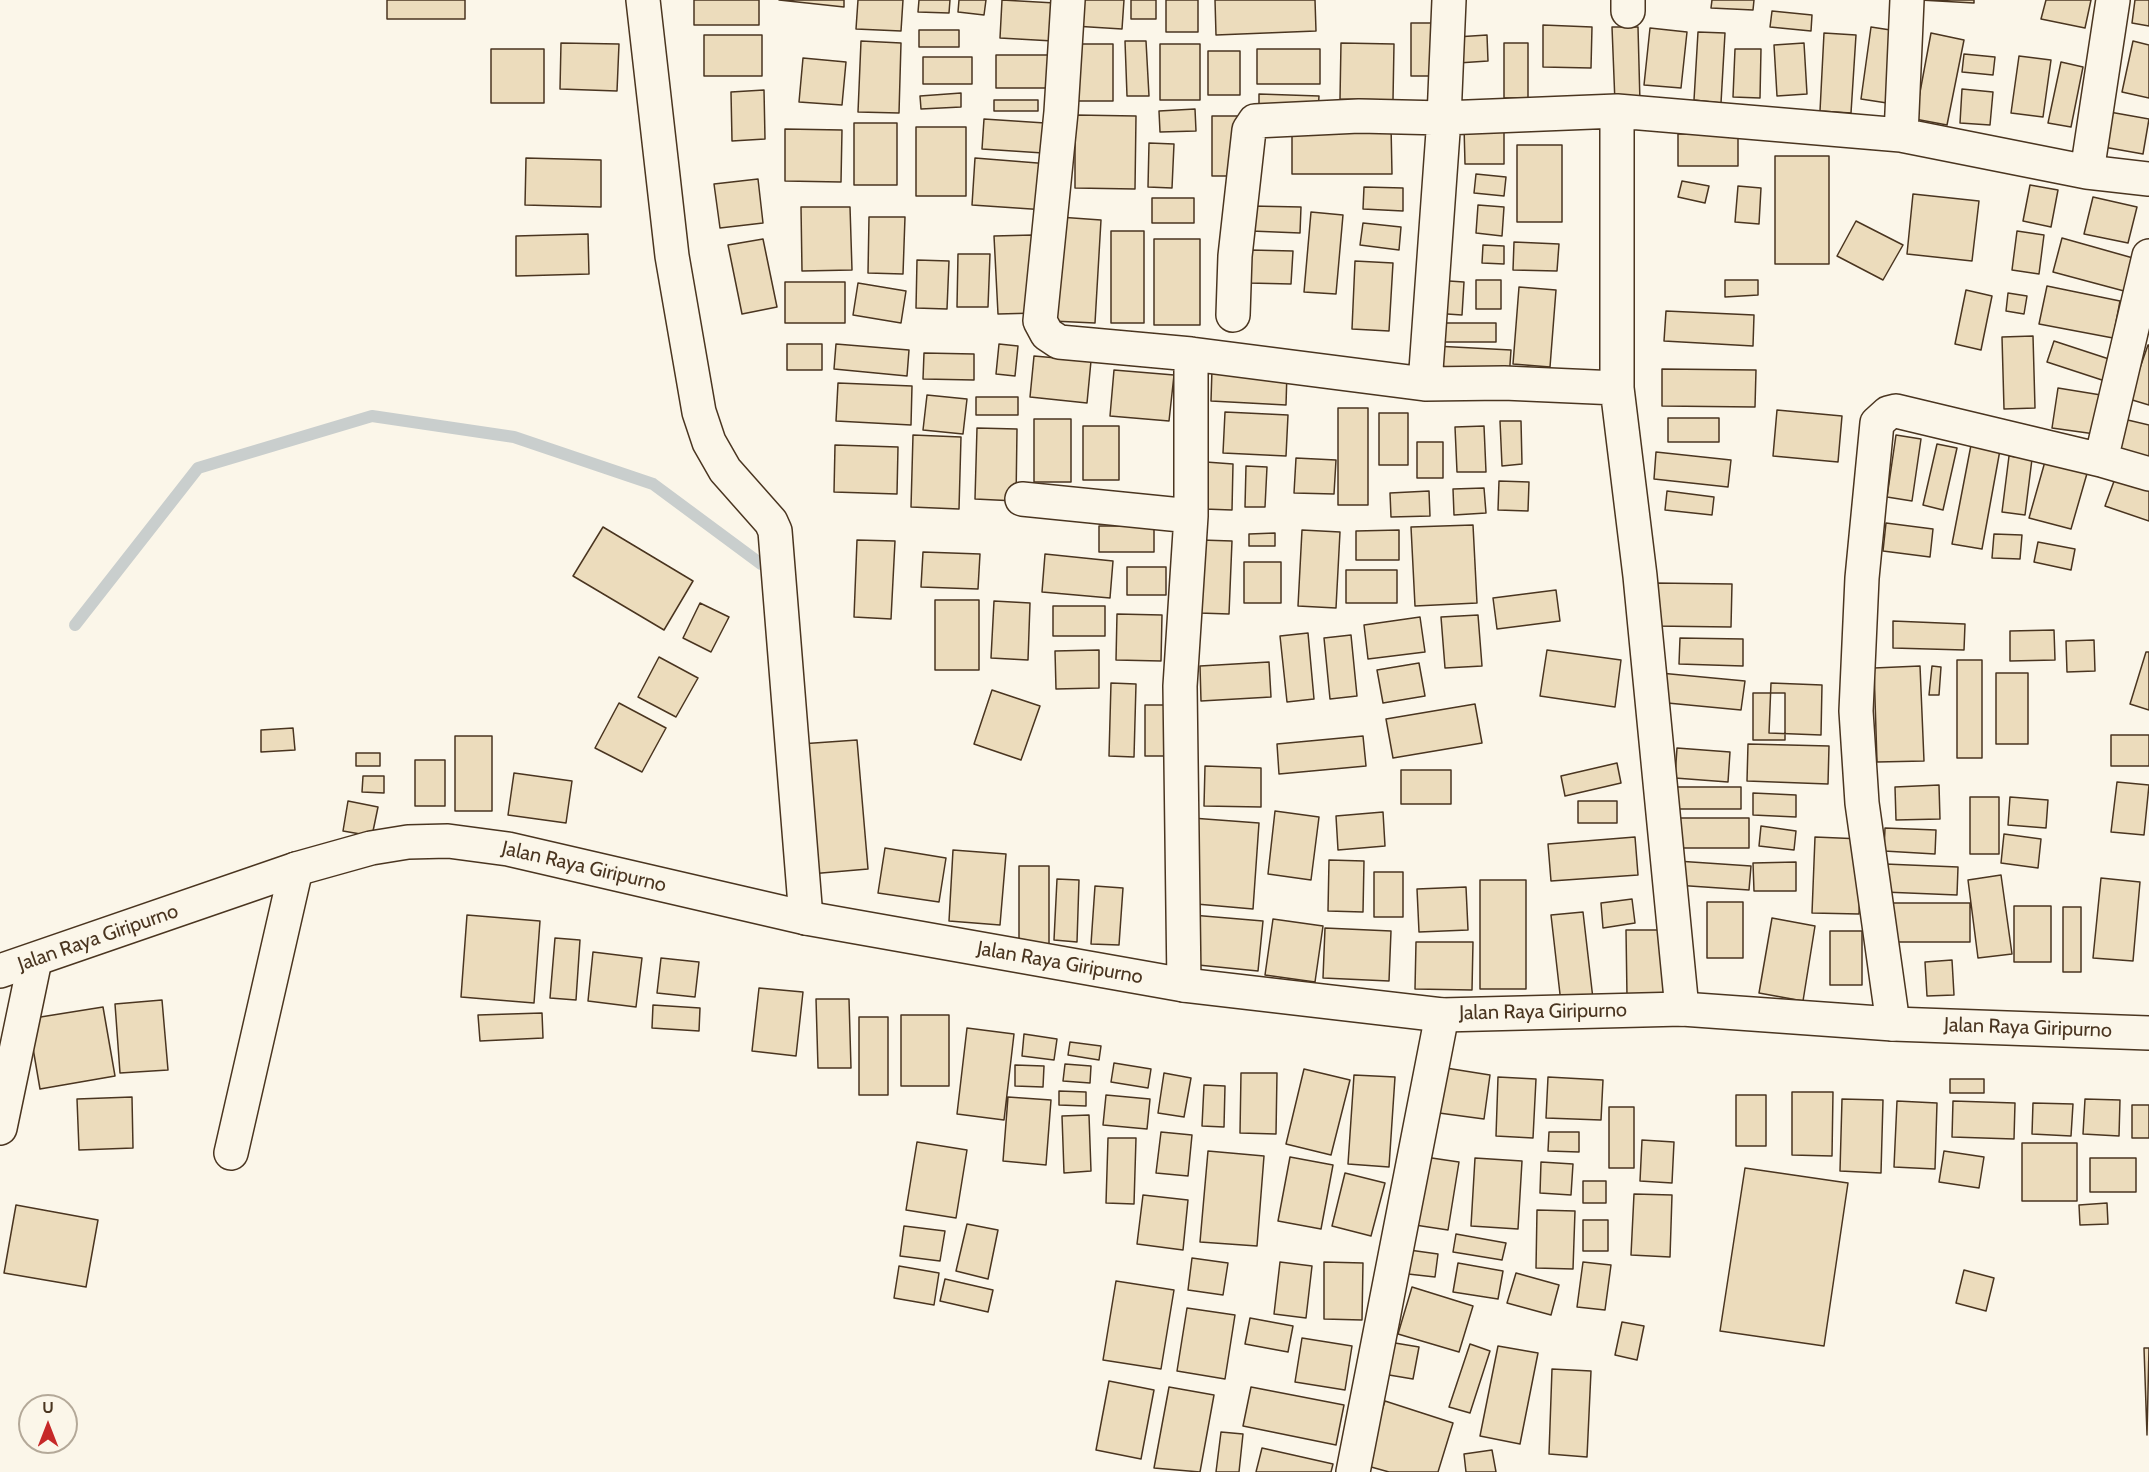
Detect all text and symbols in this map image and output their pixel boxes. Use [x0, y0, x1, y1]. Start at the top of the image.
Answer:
street label: Jalan Raya Giripurno [499, 836, 669, 898]
street label: Jalan Raya Giripurno [15, 899, 181, 977]
street label: Jalan Raya Giripurno [975, 937, 1145, 989]
street label: Jalan Raya Giripurno [1459, 999, 1627, 1025]
street label: Jalan Raya Giripurno [1944, 1013, 2112, 1043]
north arrow [18, 1394, 78, 1454]
text: U [42, 1398, 54, 1417]

